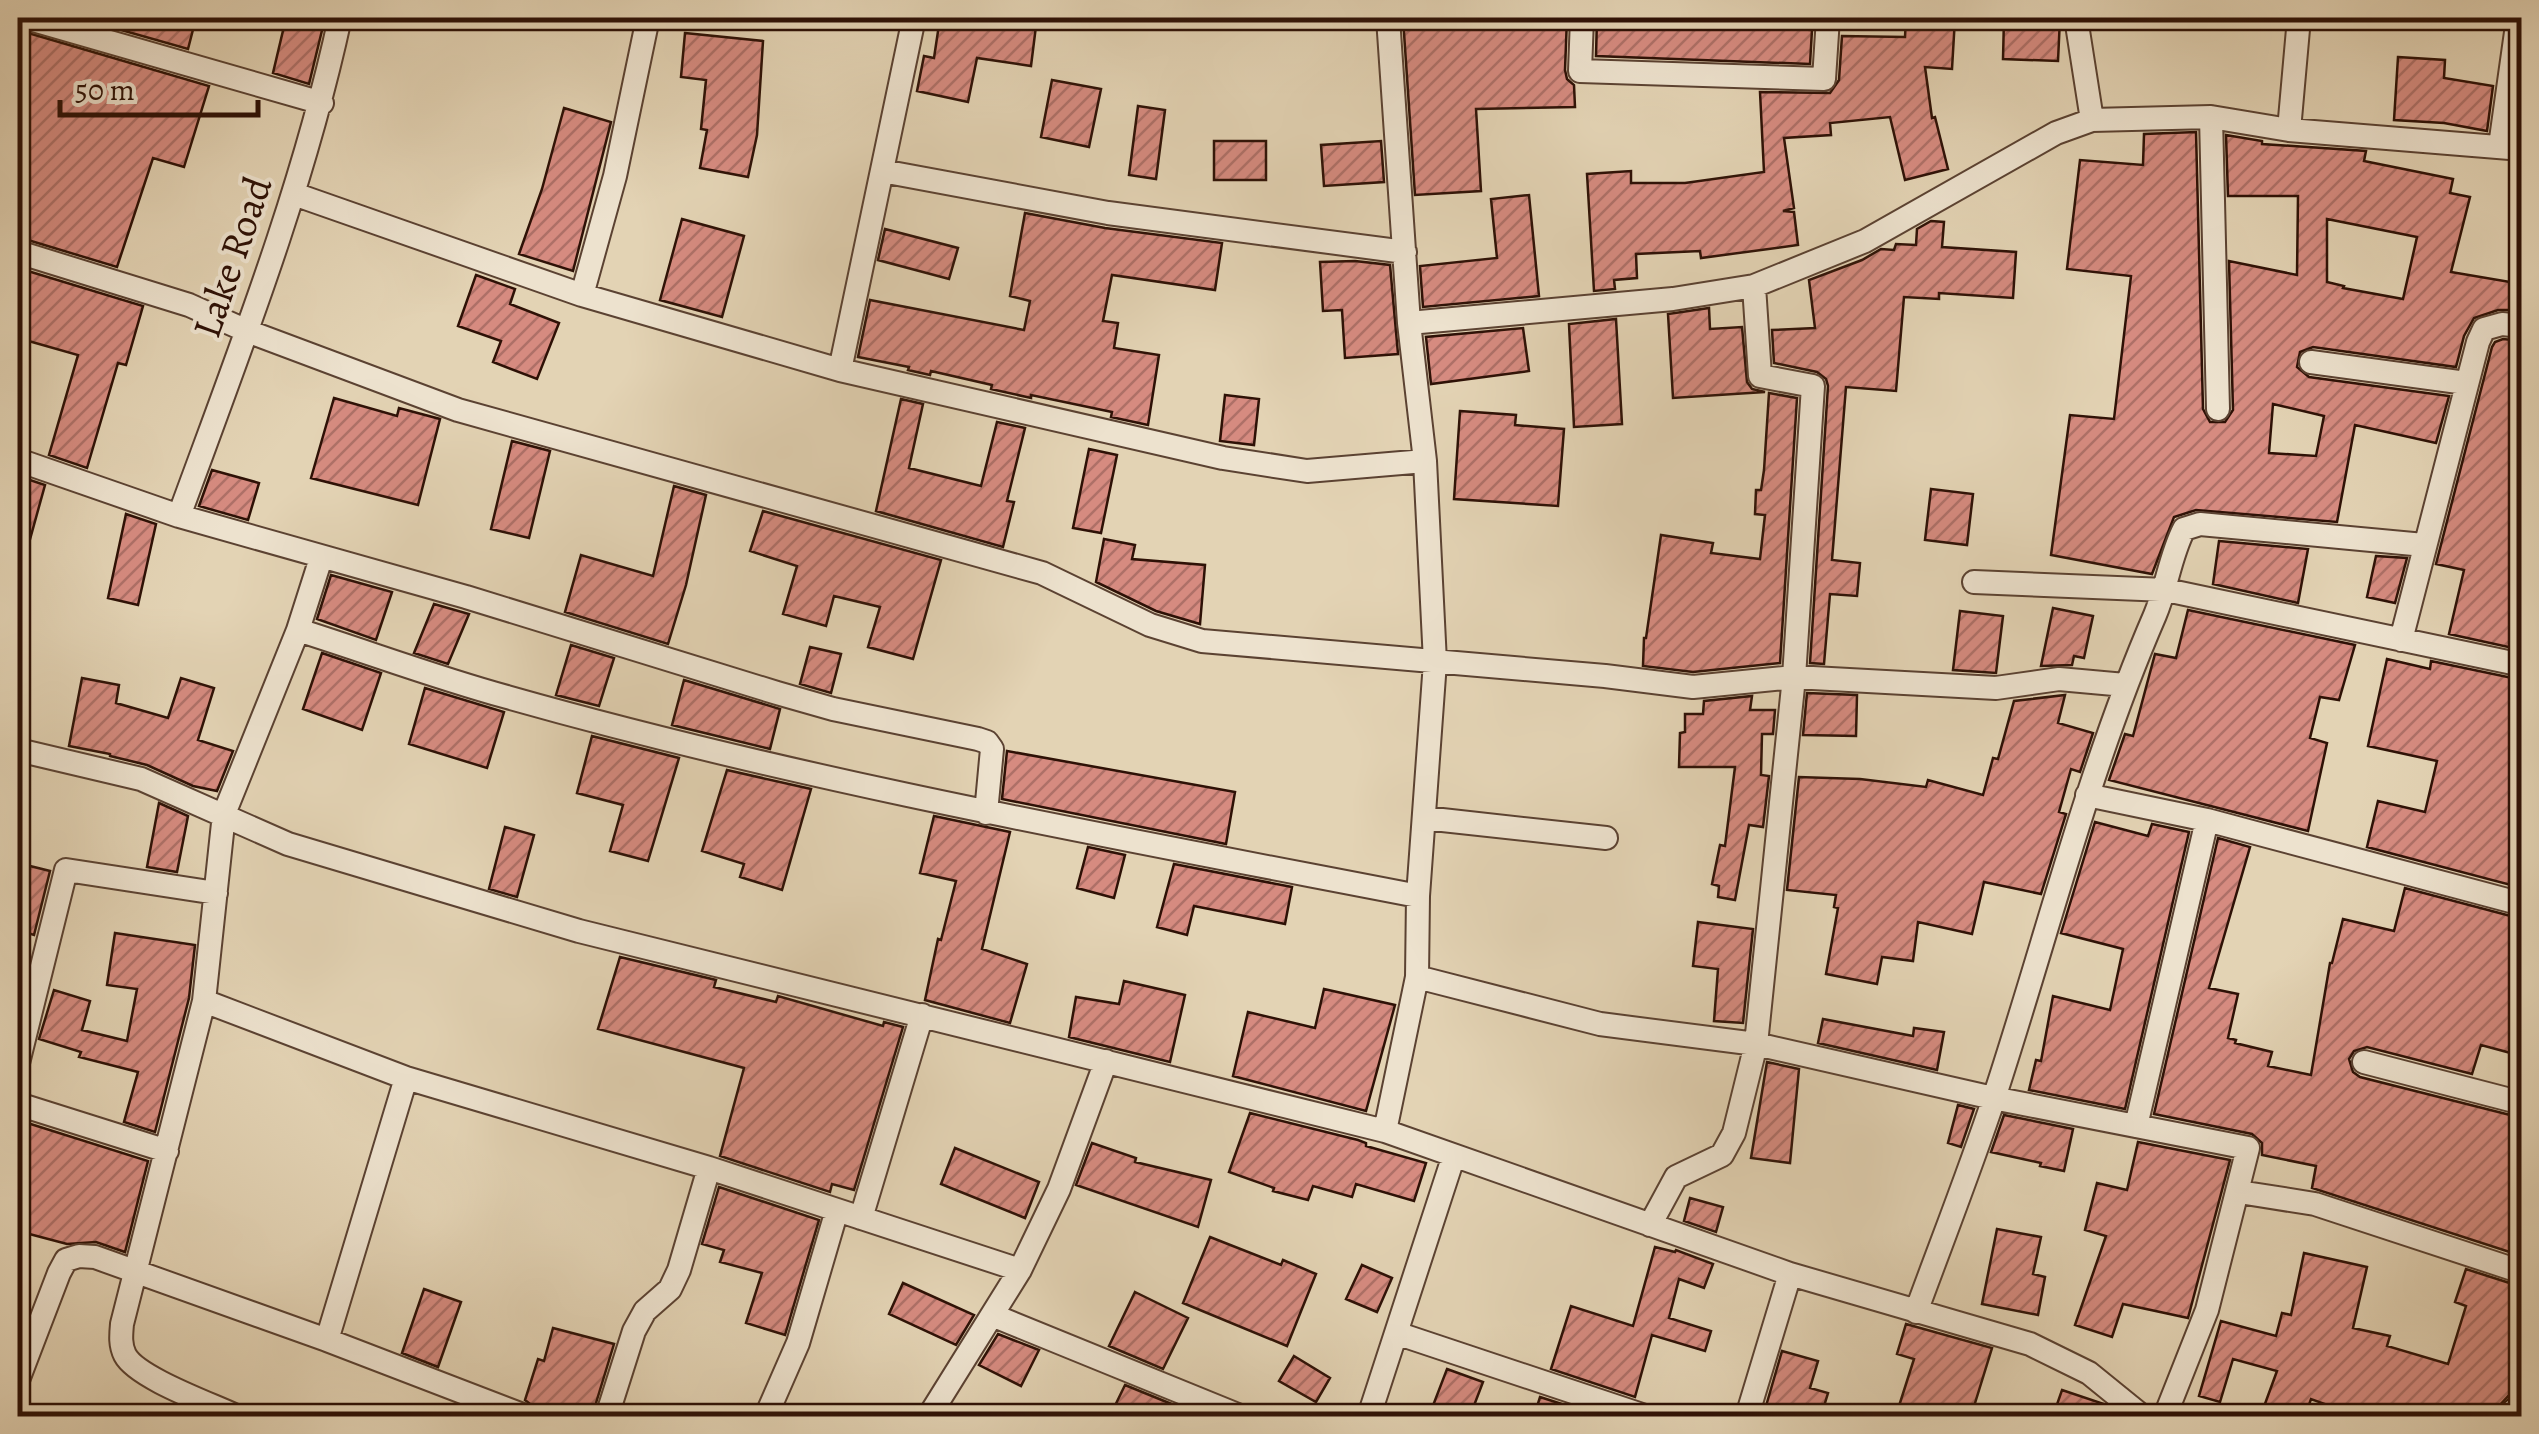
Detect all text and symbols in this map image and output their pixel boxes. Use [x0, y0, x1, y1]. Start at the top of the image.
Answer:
scale bar [60, 55, 258, 117]
text: 50 m [75, 70, 135, 110]
street label: Lake Road [179, 169, 285, 345]

